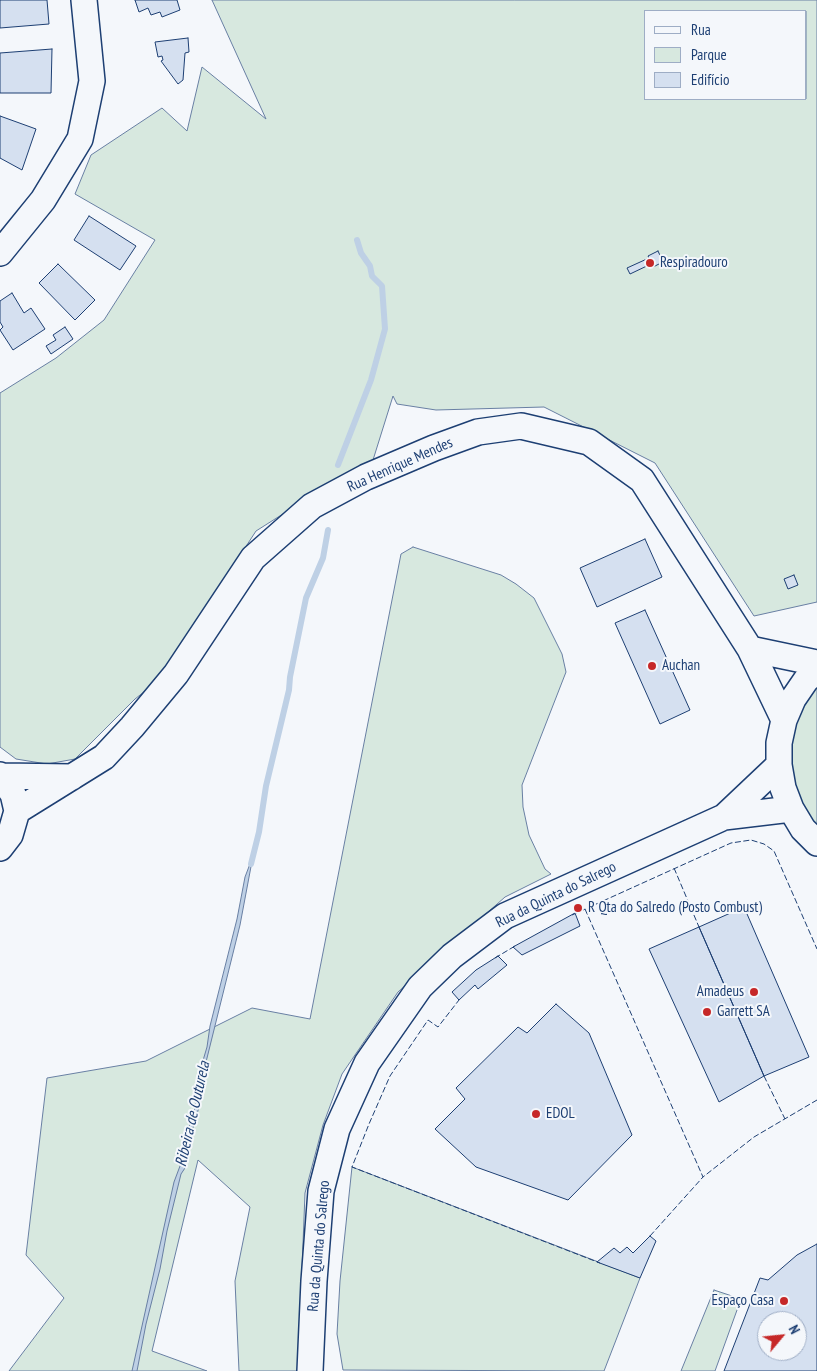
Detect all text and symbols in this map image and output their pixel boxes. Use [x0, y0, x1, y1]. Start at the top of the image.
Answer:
legend [644, 10, 807, 100]
text: Rua [691, 20, 711, 39]
text: Parque [691, 45, 727, 64]
text: Edifício [691, 70, 729, 89]
place label: Respiradouro [660, 254, 728, 272]
marker: Respiradouro [644, 257, 656, 269]
street label: Rua Henrique Mendes [344, 434, 456, 496]
place label: Auchan [662, 657, 700, 675]
marker: Auchan [646, 660, 658, 672]
street label: Rua da Quinta do Salrego [493, 858, 619, 932]
place label: R Qta do Salredo (Posto Combust) [588, 899, 762, 917]
marker: R Qta do Salredo (Posto Combust) [572, 902, 584, 914]
place label: Amadeus [697, 983, 744, 1001]
marker: Amadeus [748, 986, 760, 998]
place label: Garrett SA [717, 1003, 770, 1021]
marker: Garrett SA [701, 1006, 713, 1018]
water label: Ribeira de Outurela [172, 1059, 214, 1169]
place label: EDOL [546, 1105, 575, 1123]
marker: EDOL [530, 1108, 542, 1120]
street label: Rua da Quinta do Salrego [304, 1180, 334, 1312]
place label: Espaço Casa [711, 1292, 774, 1310]
marker: Espaço Casa [778, 1295, 790, 1307]
north arrow [757, 1311, 807, 1361]
text: N [785, 1322, 804, 1337]

